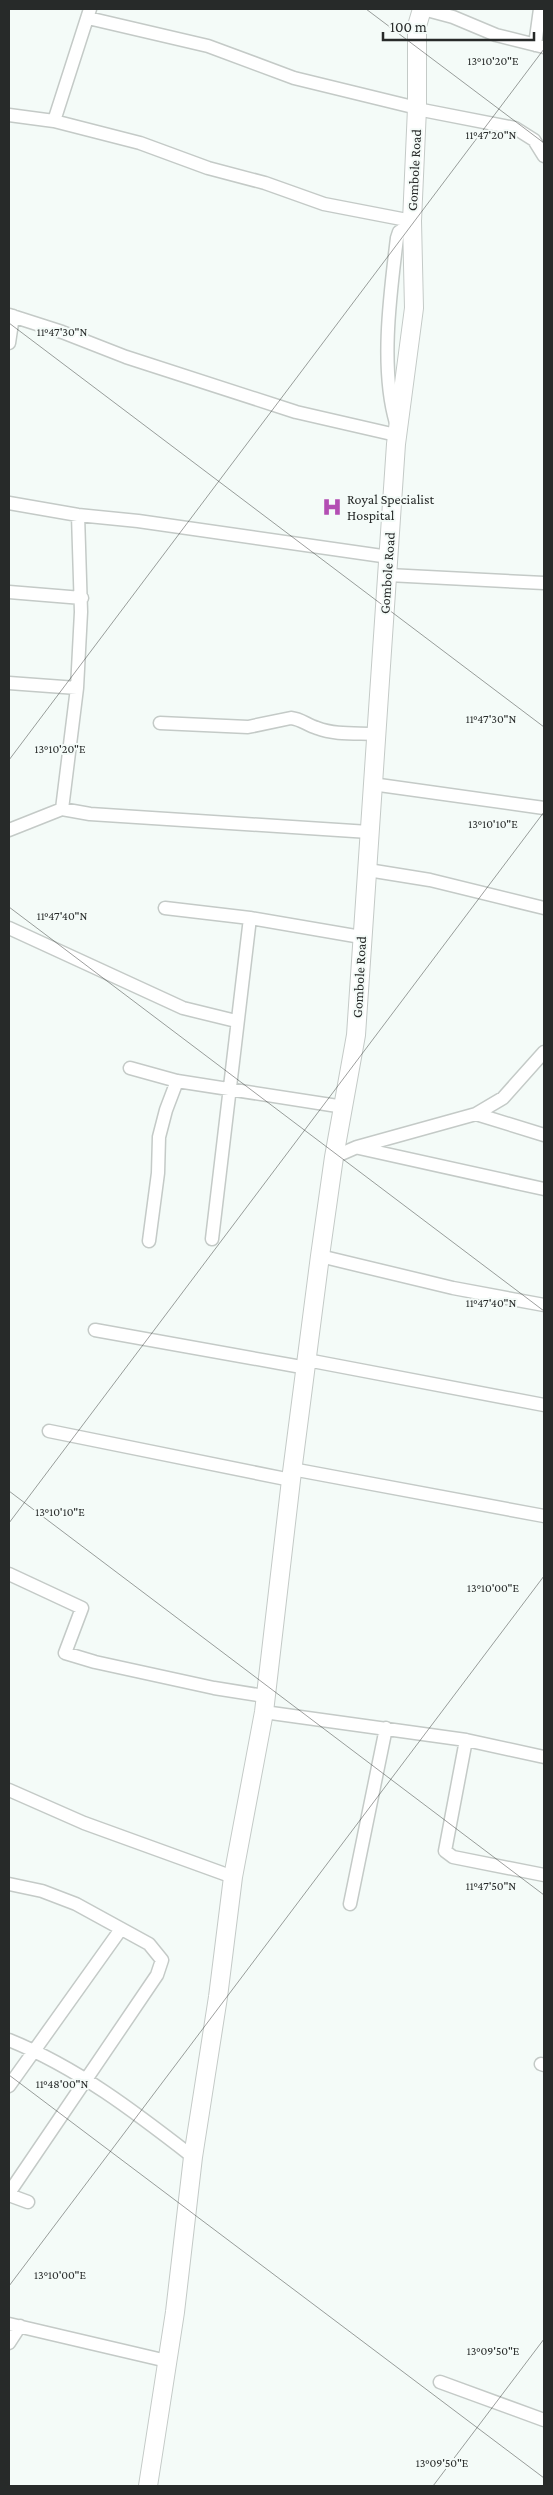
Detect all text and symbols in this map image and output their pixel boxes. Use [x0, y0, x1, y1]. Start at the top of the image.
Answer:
scale bar [383, 10, 534, 42]
text: 100 m [390, 19, 427, 35]
text: 13°10'20"E [467, 54, 519, 68]
street label: Gombole Road [404, 128, 424, 211]
text: 11°47'20"N [466, 128, 517, 142]
text: 11°47'30"N [37, 325, 87, 339]
place label: Royal Specialist Hospital [347, 491, 434, 523]
hospital icon: Royal Specialist Hospital [321, 496, 343, 518]
street label: Gombole Road [376, 531, 398, 614]
text: 11°47'30"N [466, 712, 516, 726]
text: 13°10'20"E [34, 742, 86, 756]
text: 13°10'10"E [468, 817, 518, 831]
text: 11°47'40"N [37, 909, 87, 923]
street label: Gombole Road [349, 935, 369, 1018]
text: 11°47'40"N [466, 1296, 516, 1310]
text: 13°10'10"E [35, 1505, 85, 1519]
text: 13°10'00"E [467, 1581, 519, 1595]
text: 11°47'50"N [466, 1879, 516, 1893]
text: 11°48'00"N [36, 2077, 88, 2091]
text: 13°10'00"E [34, 2268, 86, 2282]
text: 13°09'50"E [467, 2344, 520, 2358]
text: 13°09'50"E [416, 2456, 469, 2470]

